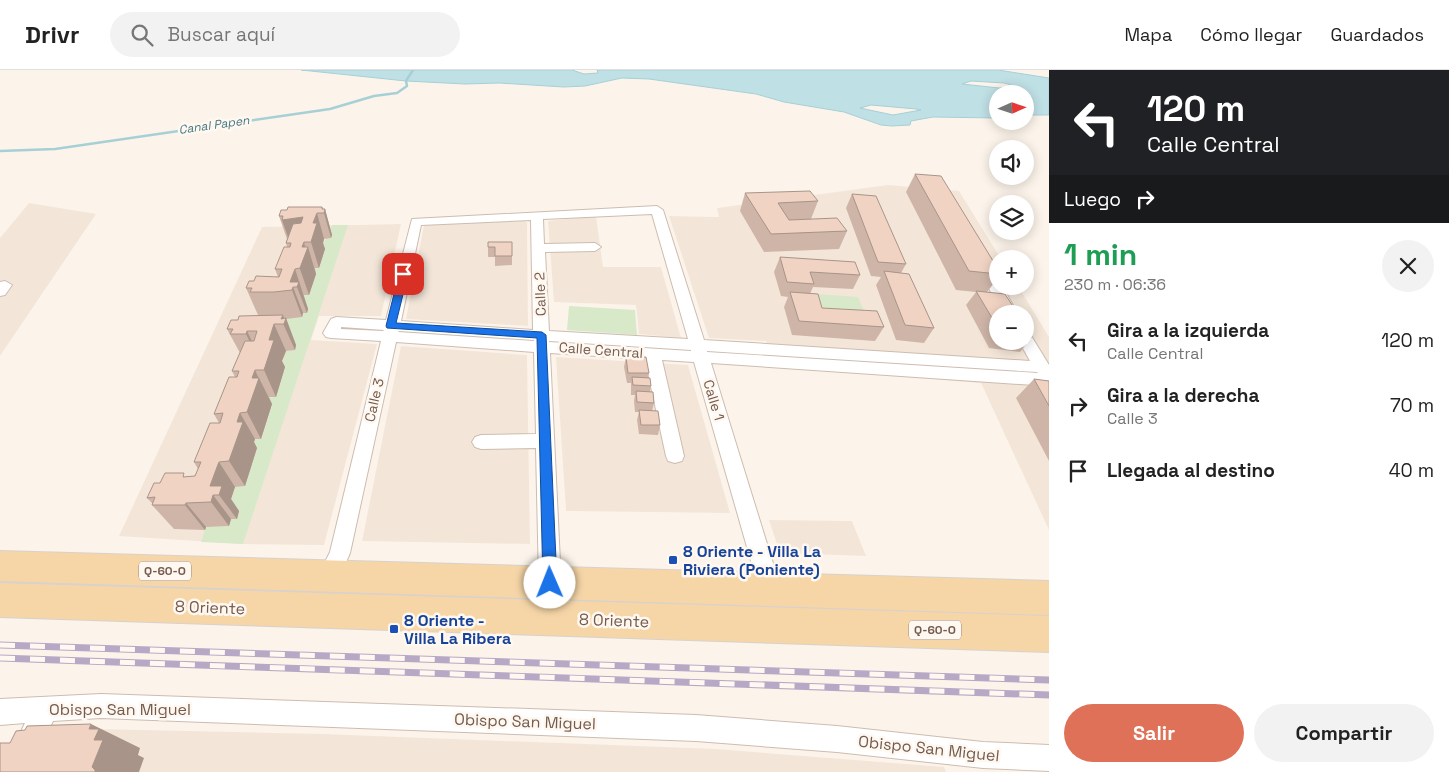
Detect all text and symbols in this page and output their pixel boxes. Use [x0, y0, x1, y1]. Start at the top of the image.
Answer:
search box [110, 12, 460, 57]
text: Drivr [25, 19, 80, 50]
icon: search [128, 21, 156, 49]
text: Buscar aquí [168, 22, 275, 47]
text: Mapa [1124, 23, 1172, 46]
text: Cómo llegar [1200, 23, 1302, 46]
text: Guardados [1330, 23, 1424, 46]
north arrow [989, 85, 1034, 130]
map controls [989, 85, 1034, 350]
text: 120 m [1147, 87, 1245, 131]
icon: left [1064, 90, 1129, 155]
water label: Canal Papen [178, 112, 251, 138]
text: Calle Central [1147, 130, 1280, 158]
button: sound [989, 140, 1034, 185]
icon: right [1131, 185, 1159, 213]
text: Luego [1064, 187, 1121, 212]
button: layers [989, 195, 1034, 240]
text: 1 min [1064, 235, 1137, 274]
button: close [1382, 240, 1434, 292]
button: + [989, 250, 1034, 295]
pin [382, 253, 424, 295]
icon: arrive [389, 260, 417, 288]
street label: Calle 2 [530, 272, 550, 316]
text: 230 m · 06:36 [1064, 274, 1166, 295]
button: − [989, 305, 1034, 350]
text: Gira a la izquierda [1107, 318, 1269, 343]
icon: left [1064, 327, 1092, 355]
text: 120 m [1381, 328, 1434, 353]
street label: Calle Central [558, 338, 644, 362]
text: Calle Central [1107, 343, 1203, 364]
street label: Calle 3 [360, 376, 388, 424]
street label: Calle 1 [699, 377, 729, 423]
text: Gira a la derecha [1107, 383, 1259, 408]
icon: right [1064, 392, 1092, 420]
text: 70 m [1390, 393, 1434, 418]
text: Calle 3 [1107, 408, 1158, 429]
icon: arrive [1064, 457, 1092, 485]
text: Llegada al destino [1107, 458, 1275, 483]
text: 40 m [1389, 458, 1434, 483]
place label: 8 Oriente - Villa La Riviera (Poniente) [683, 541, 821, 580]
marker: 8 Oriente - Villa La Riviera (Poniente) [667, 554, 679, 566]
position arrow [523, 556, 575, 608]
road number: Q-60-O [139, 562, 191, 581]
street label: 8 Oriente [174, 596, 245, 619]
street label: 8 Oriente [578, 609, 649, 632]
place label: 8 Oriente - Villa La Ribera [404, 610, 511, 649]
road number: Q-60-O [909, 620, 961, 640]
marker: 8 Oriente - Villa La Ribera [388, 623, 400, 635]
street label: Obispo San Miguel [49, 699, 191, 720]
button: Salir [1064, 704, 1244, 762]
button: Compartir [1254, 704, 1434, 762]
street label: Obispo San Miguel [454, 709, 596, 734]
street label: Obispo San Miguel [857, 731, 1001, 766]

